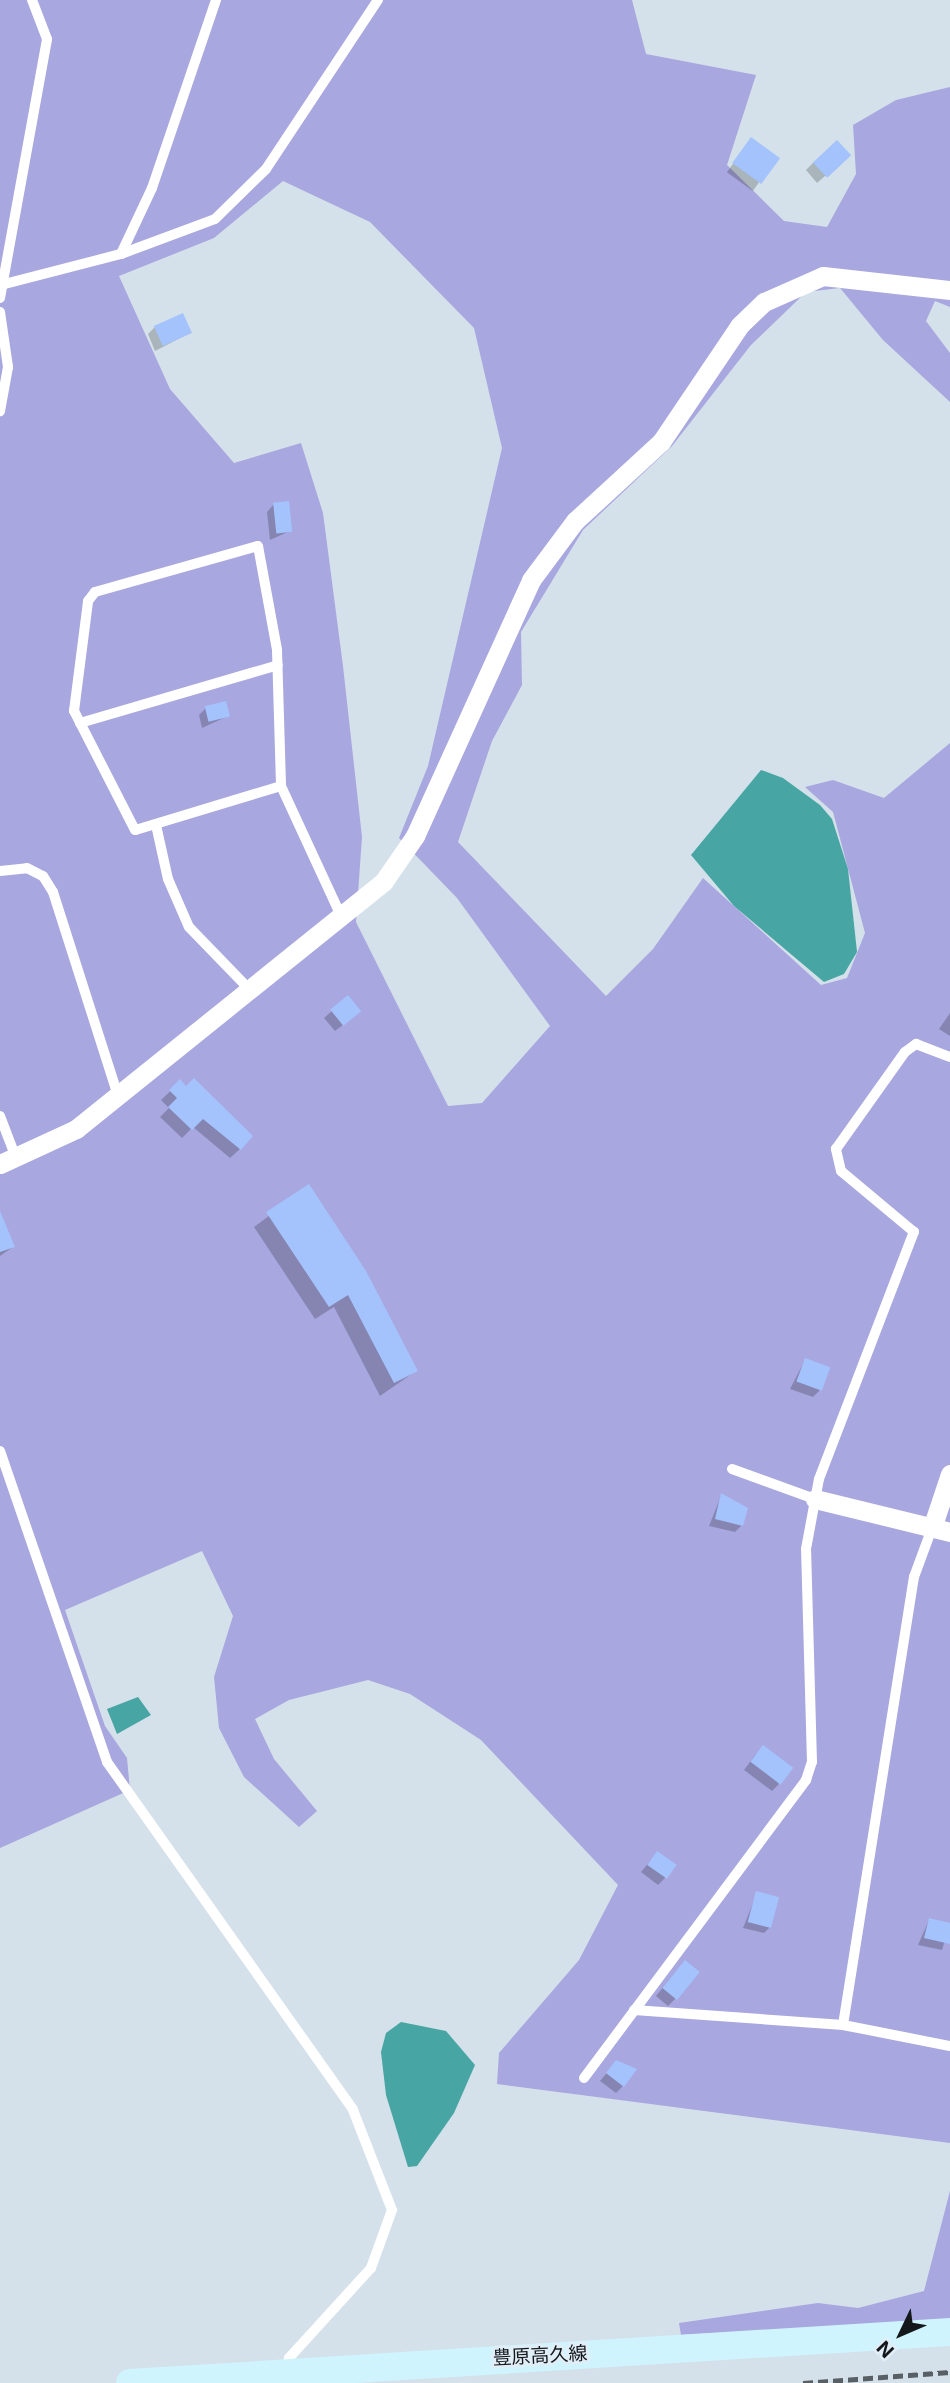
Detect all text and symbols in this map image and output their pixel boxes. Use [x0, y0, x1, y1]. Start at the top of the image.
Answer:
north arrow [866, 2299, 936, 2369]
text: N [872, 2336, 899, 2362]
street label: 豊原高久線 [492, 2342, 588, 2370]

